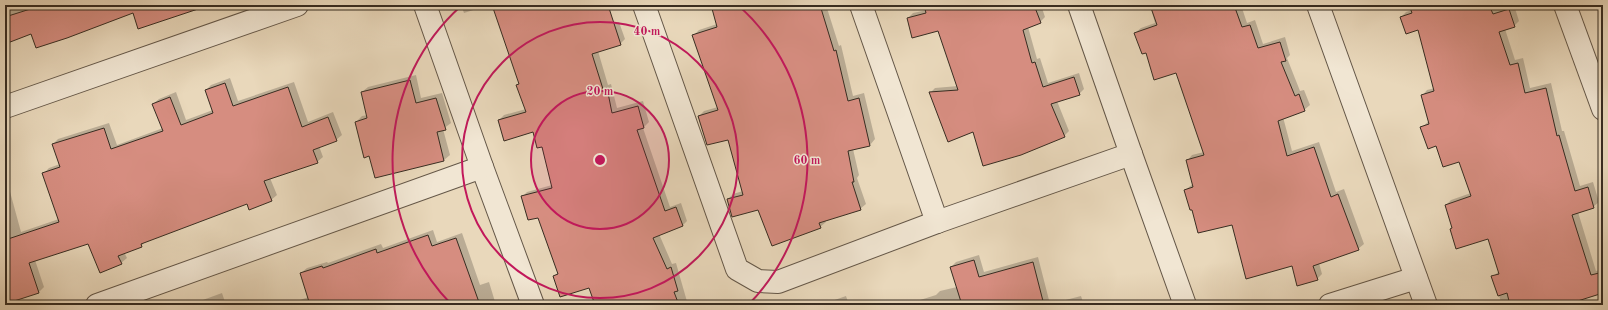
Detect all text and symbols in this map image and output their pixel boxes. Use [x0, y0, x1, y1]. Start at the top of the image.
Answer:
text: 40 m [634, 26, 661, 38]
text: 20 m [587, 86, 614, 98]
centre of rings [593, 153, 607, 167]
text: 60 m [794, 155, 821, 167]

